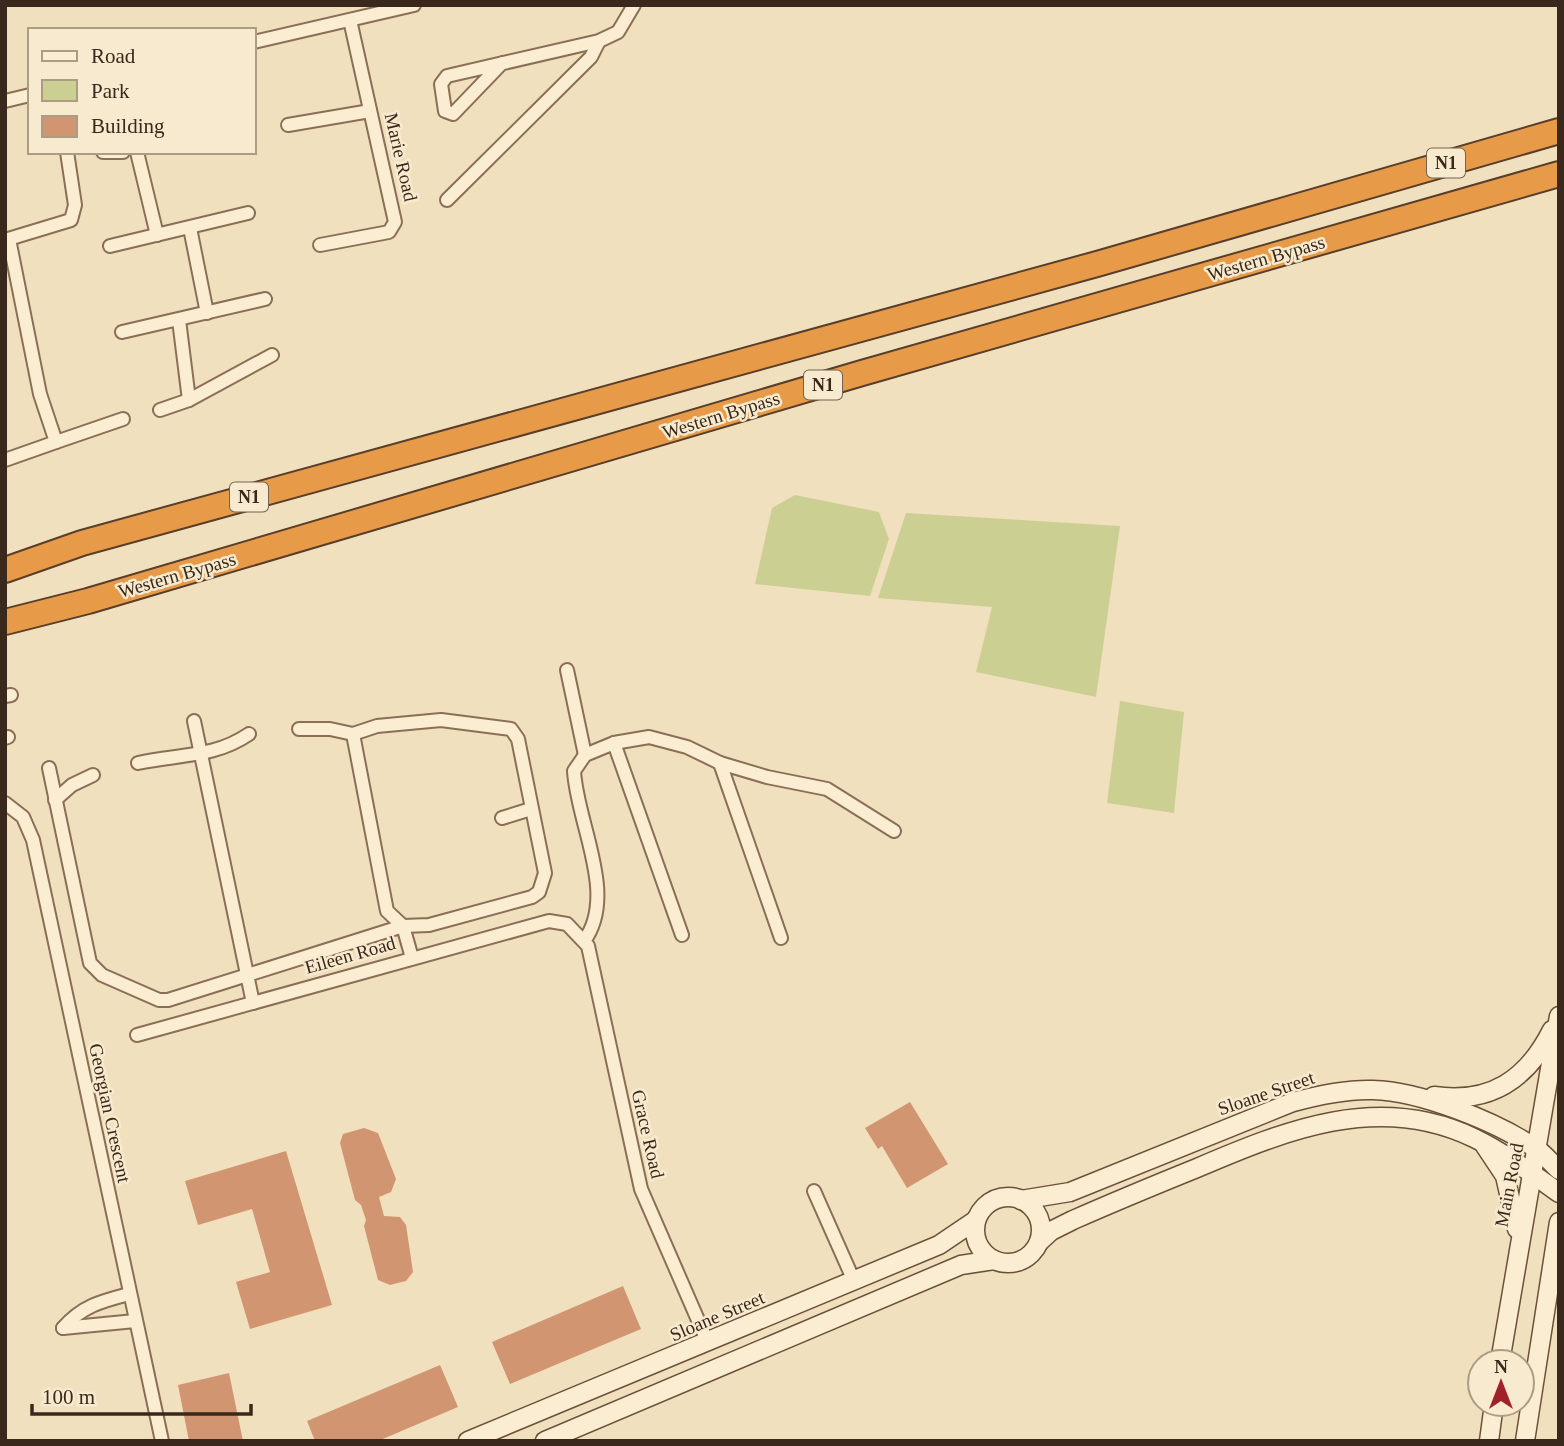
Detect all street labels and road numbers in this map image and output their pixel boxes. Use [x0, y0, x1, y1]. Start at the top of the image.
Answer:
street label: Marie Road [381, 111, 421, 204]
road number: N1 [1427, 148, 1465, 178]
street label: Western Bypass [1205, 231, 1327, 285]
road number: N1 [804, 370, 842, 400]
street label: Western Bypass [660, 387, 782, 443]
road number: N1 [230, 482, 268, 512]
street label: Western Bypass [116, 548, 238, 602]
street label: Eileen Road [302, 932, 398, 978]
street label: Georgian Crescent [85, 1042, 135, 1185]
street label: Sloane Street [1215, 1066, 1318, 1119]
street label: Grace Road [628, 1088, 668, 1181]
street label: Main Road [1491, 1141, 1528, 1229]
street label: Sloane Street [667, 1286, 768, 1345]

